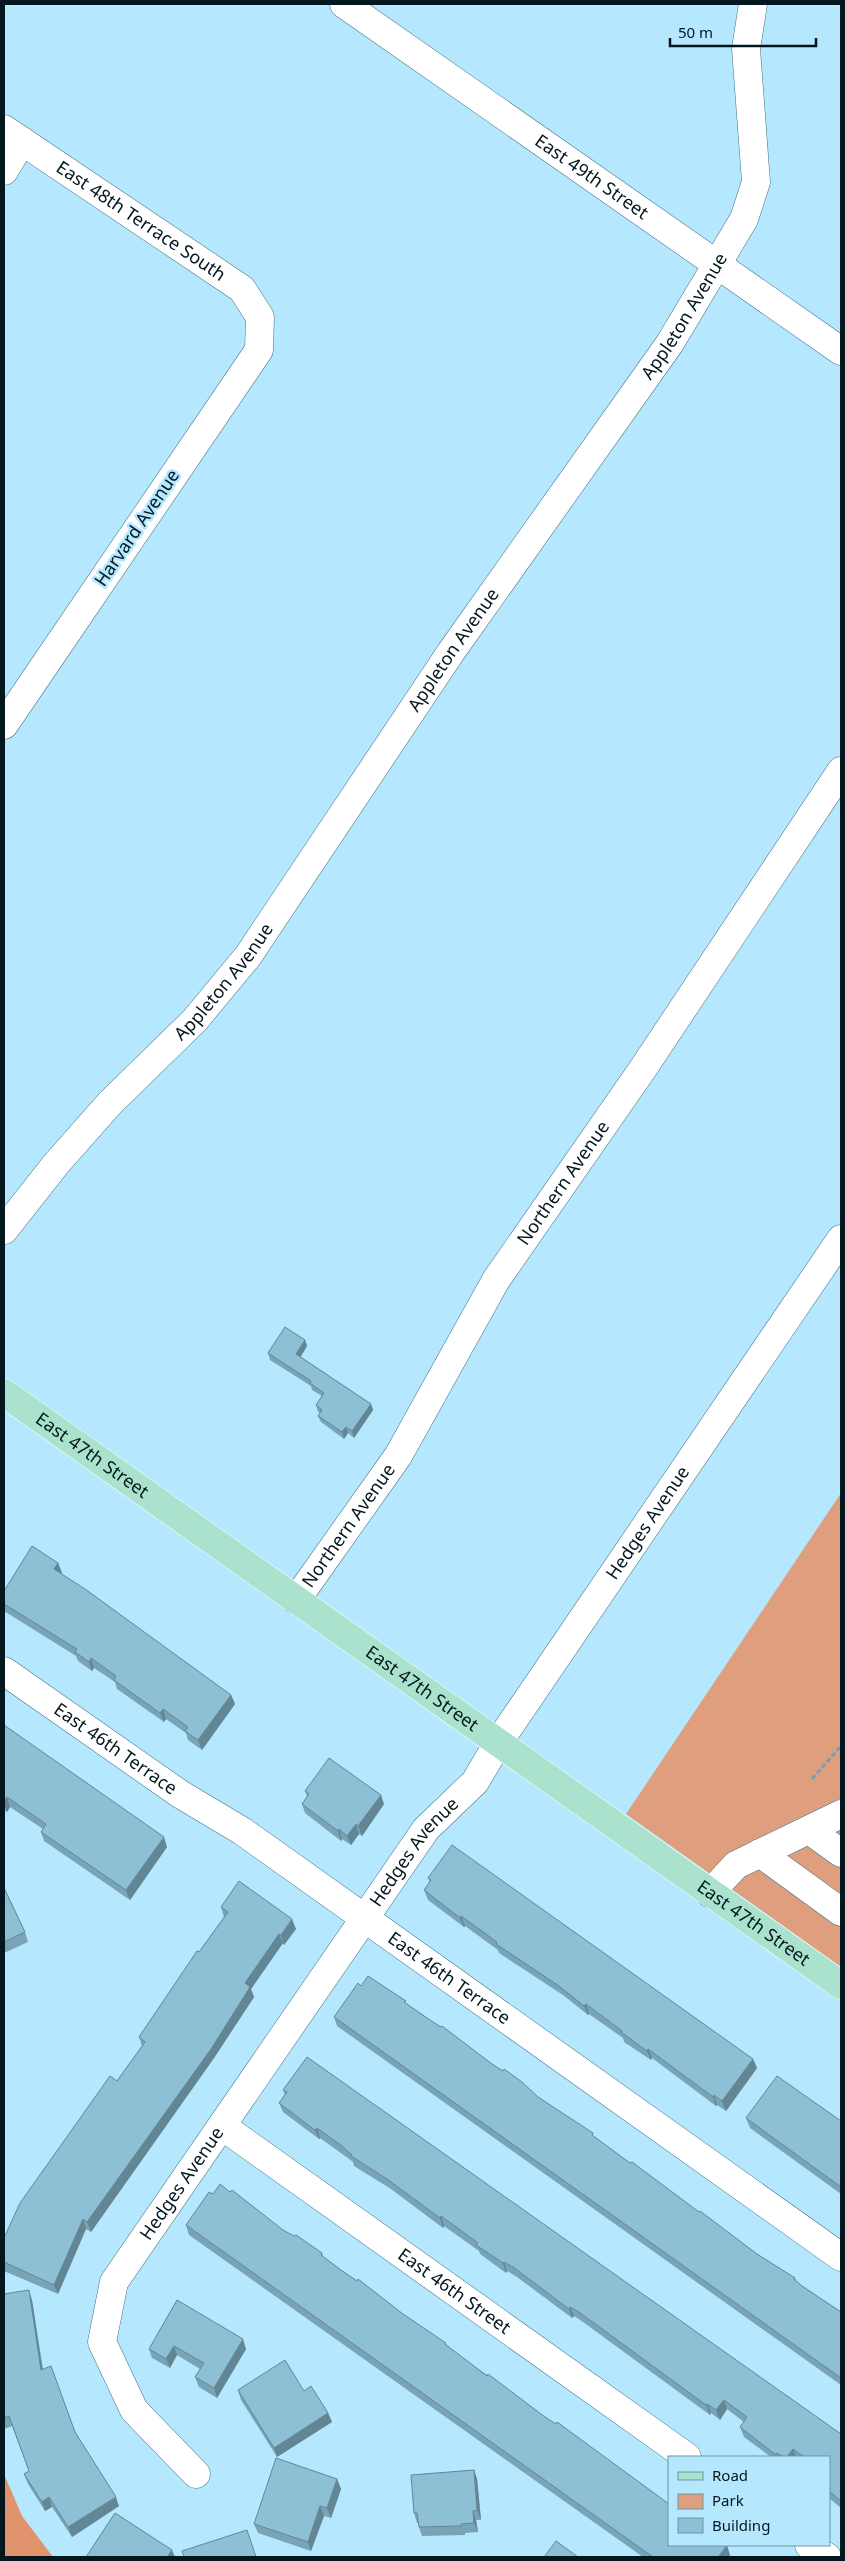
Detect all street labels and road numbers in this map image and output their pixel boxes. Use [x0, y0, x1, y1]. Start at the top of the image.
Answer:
street label: East 49th Street [531, 128, 654, 224]
street label: East 48th Terrace South [52, 155, 231, 286]
street label: Appleton Avenue [635, 248, 732, 384]
street label: Harvard Avenue [88, 464, 184, 591]
street label: Appleton Avenue [402, 583, 504, 716]
street label: Appleton Avenue [168, 918, 278, 1045]
street label: Northern Avenue [511, 1116, 614, 1249]
street label: East 47th Street [31, 1406, 154, 1503]
street label: Northern Avenue [296, 1459, 400, 1592]
street label: Hedges Avenue [600, 1461, 694, 1584]
street label: East 47th Street [361, 1640, 484, 1736]
street label: East 46th Terrace [50, 1697, 182, 1800]
street label: Hedges Avenue [363, 1791, 463, 1911]
street label: East 47th Street [693, 1874, 816, 1971]
street label: East 46th Terrace [384, 1926, 516, 2029]
street label: Hedges Avenue [134, 2122, 228, 2244]
street label: East 46th Street [394, 2242, 516, 2339]

